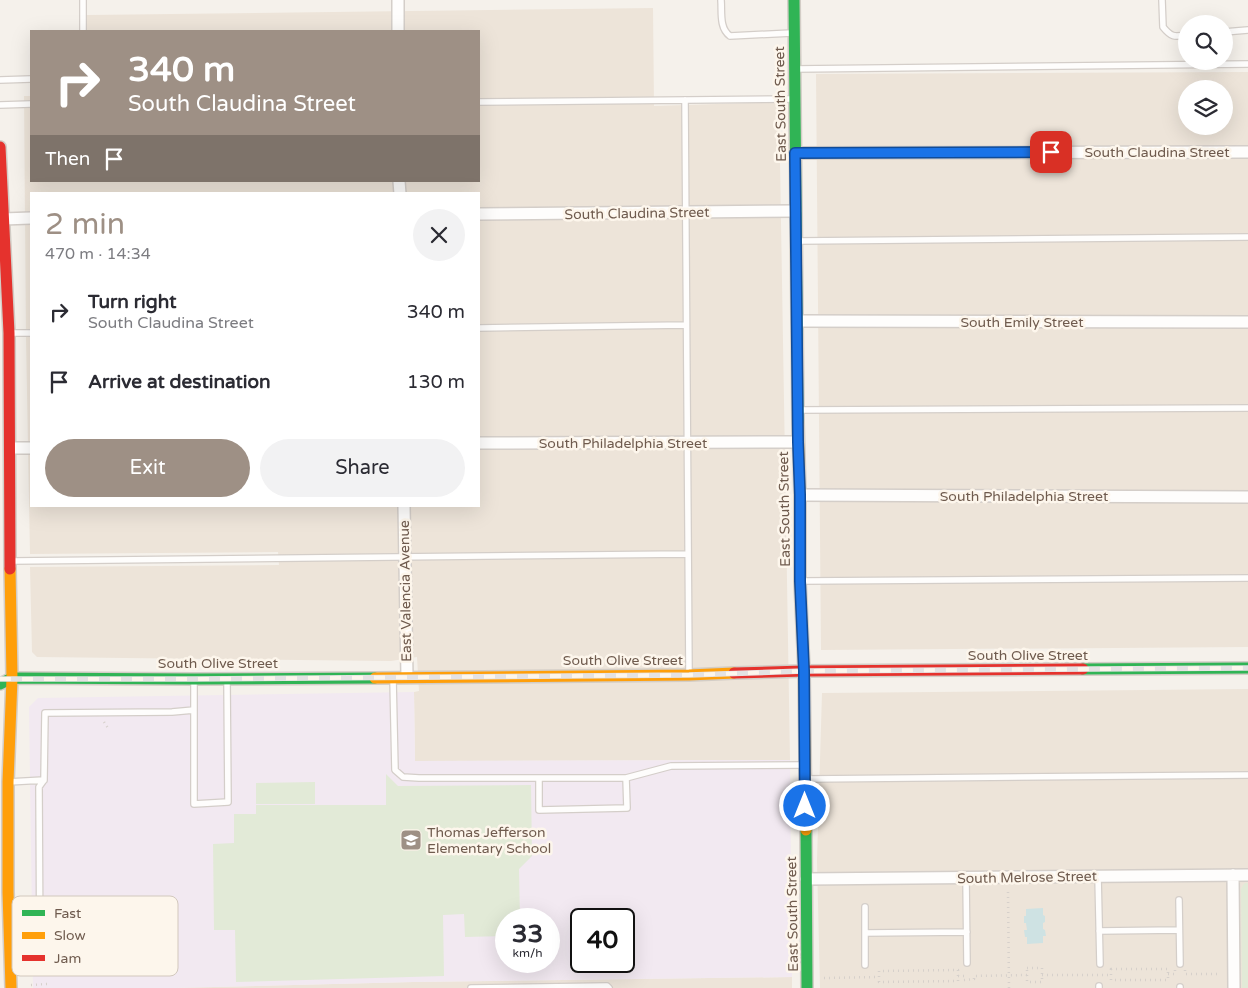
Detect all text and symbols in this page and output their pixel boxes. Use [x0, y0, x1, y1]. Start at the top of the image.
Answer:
map controls [1178, 15, 1233, 135]
button: search [1178, 15, 1233, 70]
street label: East South Street [771, 45, 790, 162]
text: 340 m [128, 49, 235, 91]
icon: right [45, 50, 110, 115]
button: layers [1178, 80, 1233, 135]
text: South Claudina Street [128, 91, 356, 117]
pin [1030, 131, 1072, 173]
icon: arrive [1037, 138, 1065, 166]
street label: South Claudina Street [1084, 144, 1230, 161]
icon: arrive [100, 145, 128, 173]
text: Then [45, 148, 90, 170]
street label: South Claudina Street [564, 204, 710, 223]
text: 2 min [45, 206, 125, 243]
button: close [413, 209, 465, 261]
text: 470 m · 14:34 [45, 244, 151, 264]
text: Turn right [88, 291, 176, 313]
icon: right [45, 298, 73, 326]
text: 340 m [407, 301, 465, 323]
text: South Claudina Street [88, 313, 254, 333]
street label: South Emily Street [960, 314, 1084, 331]
icon: arrive [45, 368, 73, 396]
text: Arrive at destination [88, 371, 271, 393]
text: 130 m [407, 371, 465, 393]
street label: South Philadelphia Street [539, 435, 708, 452]
button: Exit [45, 439, 250, 497]
button: Share [260, 439, 465, 497]
street label: East South Street [775, 450, 794, 567]
street label: South Philadelphia Street [940, 488, 1109, 505]
street label: East Valencia Avenue [396, 520, 415, 662]
street label: South Olive Street [968, 647, 1089, 664]
street label: South Olive Street [563, 652, 684, 669]
street label: South Olive Street [158, 655, 279, 672]
position arrow [778, 779, 830, 831]
place label: Thomas Jefferson Elementary School [427, 824, 551, 857]
school or university icon: Thomas Jefferson Elementary School [399, 828, 423, 852]
street label: East South Street [783, 855, 802, 972]
street label: South Melrose Street [957, 868, 1098, 887]
legend [12, 896, 178, 976]
text: Fast [54, 905, 82, 922]
speed limit sign: 40 [570, 908, 635, 973]
text: 33 [512, 919, 543, 949]
text: Slow [54, 927, 86, 944]
text: km/h [512, 946, 543, 960]
text: Jam [54, 950, 81, 967]

